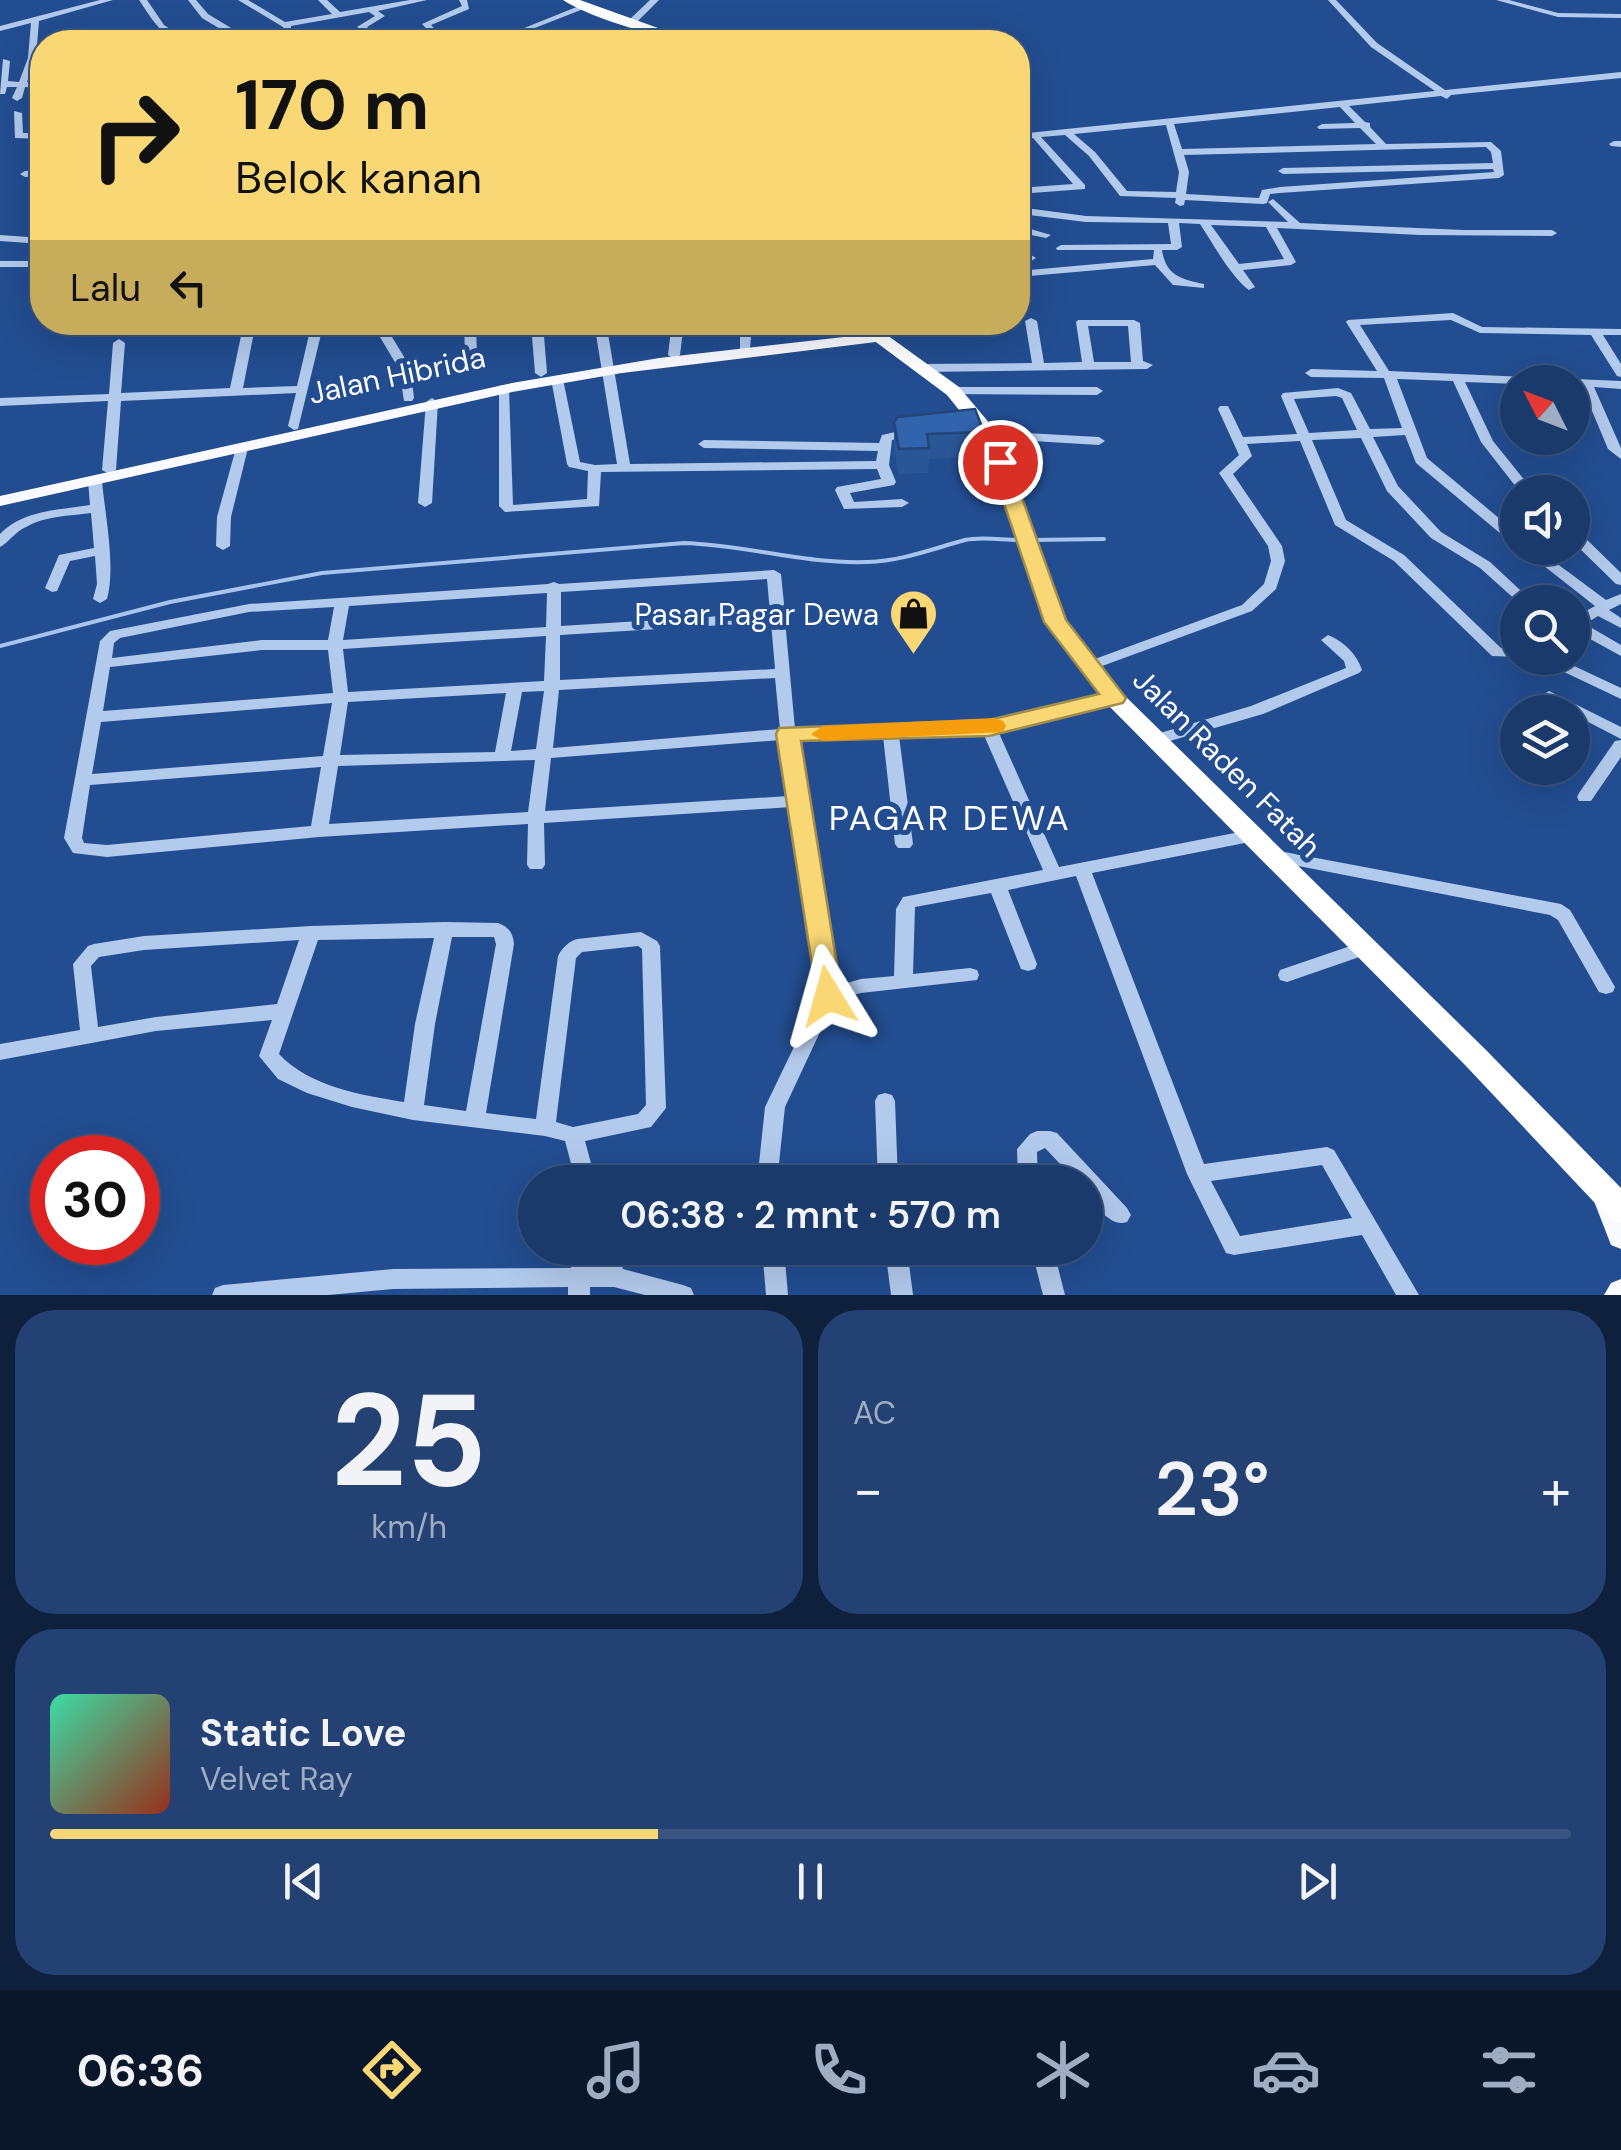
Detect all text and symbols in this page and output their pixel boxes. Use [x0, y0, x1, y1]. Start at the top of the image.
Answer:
text: 170 m [235, 60, 429, 151]
icon: right [70, 70, 200, 200]
text: Belok kanan [235, 148, 482, 207]
icon: left [161, 260, 216, 315]
text: Lalu [70, 263, 141, 313]
street label: Jalan Hibrida [305, 337, 489, 413]
north arrow [1500, 365, 1590, 455]
map controls [1500, 365, 1590, 785]
pin [958, 420, 1043, 505]
icon: arrive [973, 435, 1028, 490]
button: sound [1500, 475, 1590, 565]
button: search [1500, 585, 1590, 675]
shop icon: Pasar Pagar Dewa [888, 588, 940, 656]
place label: Pasar Pagar Dewa [635, 595, 879, 634]
street label: Jalan Raden Fatah [1125, 661, 1329, 865]
button: layers [1500, 695, 1590, 785]
district label: PAGAR DEWA [829, 795, 1071, 841]
position arrow [776, 944, 880, 1048]
speed limit sign: 30 [30, 1135, 160, 1265]
text: 06:38 · 2 mnt · 570 m [620, 1190, 1001, 1240]
text: 25 [331, 1356, 487, 1525]
text: AC [853, 1392, 896, 1434]
text: 23° [1155, 1441, 1269, 1538]
text: − [853, 1454, 883, 1526]
text: + [1541, 1454, 1571, 1526]
text: km/h [371, 1506, 447, 1548]
text: Static Love [200, 1708, 406, 1758]
text: Velvet Ray [200, 1758, 353, 1800]
icon: previous [276, 1854, 331, 1909]
icon: pause [783, 1854, 838, 1909]
icon: next [1290, 1854, 1345, 1909]
icon: directions [357, 2035, 427, 2105]
icon: music [581, 2035, 651, 2105]
icon: phone [804, 2035, 874, 2105]
icon: climate [1028, 2035, 1098, 2105]
icon: car [1251, 2035, 1321, 2105]
icon: filters [1474, 2035, 1544, 2105]
text: 06:36 [77, 2041, 204, 2100]

